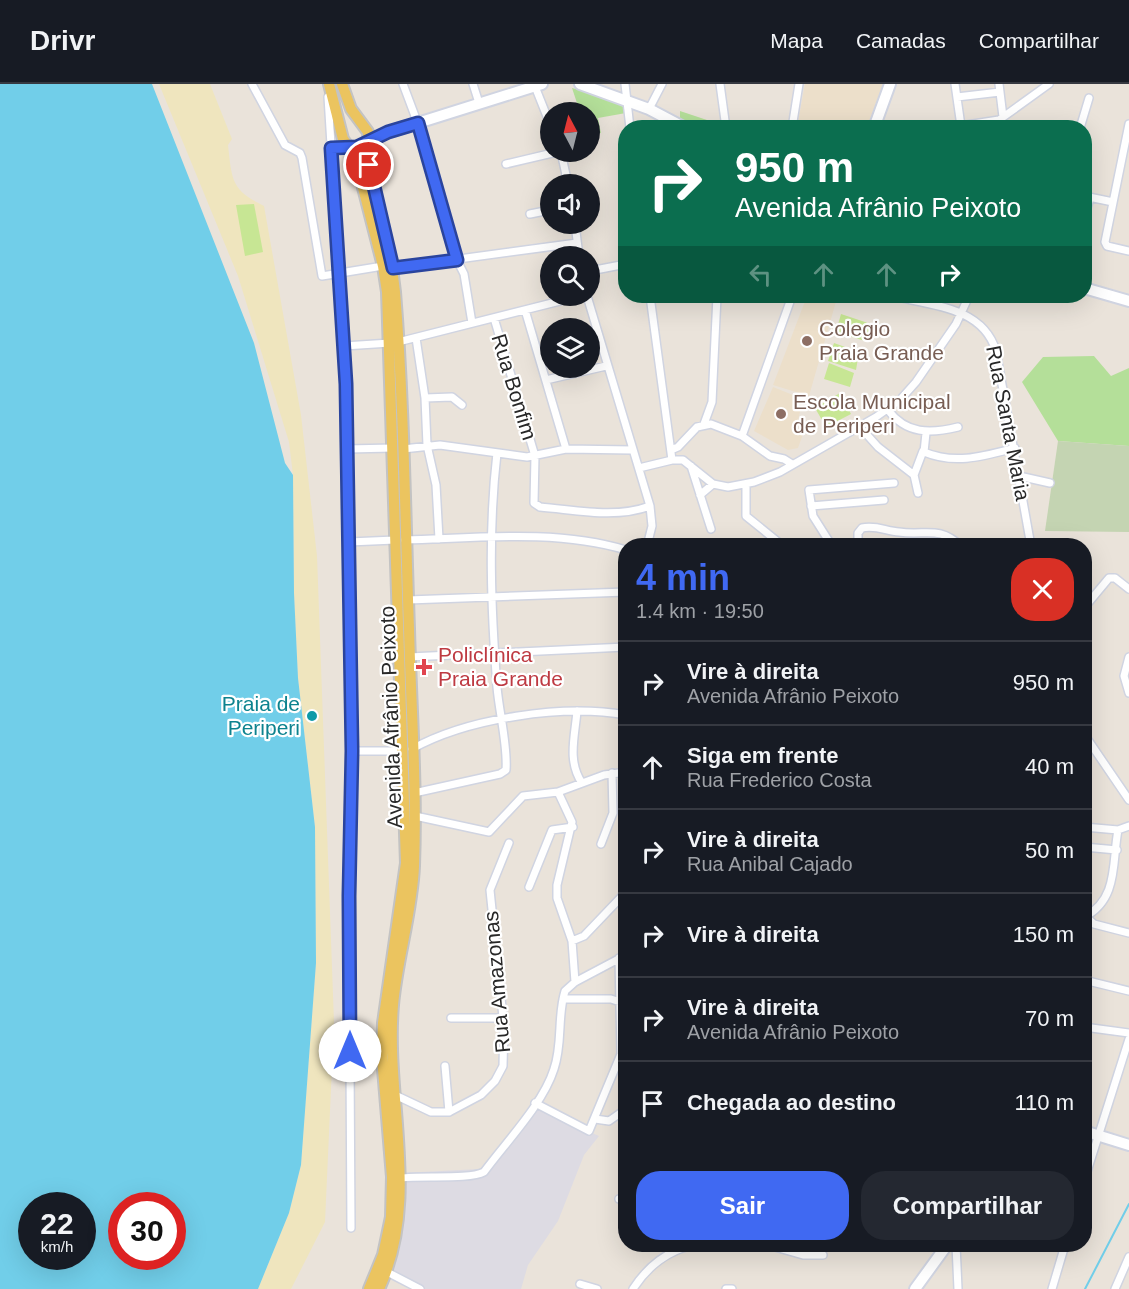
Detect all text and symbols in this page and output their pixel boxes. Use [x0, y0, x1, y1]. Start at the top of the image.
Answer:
text: Drivr [30, 25, 95, 56]
text: Mapa [770, 29, 823, 52]
text: Camadas [856, 29, 946, 52]
text: Compartilhar [979, 29, 1099, 52]
north arrow [540, 102, 600, 162]
map controls [540, 102, 600, 378]
pin [343, 139, 394, 190]
icon: right [636, 144, 714, 222]
text: 950 m [735, 144, 854, 191]
icon: arrive [352, 148, 385, 181]
button: sound [540, 174, 600, 234]
text: Avenida Afrânio Peixoto [735, 193, 1021, 223]
button: search [540, 246, 600, 306]
icon: left [744, 258, 777, 291]
icon: ahead [807, 258, 840, 291]
icon: ahead [870, 258, 903, 291]
icon: right [933, 258, 966, 291]
place label: Colegio Praia Grande [819, 317, 944, 364]
button: layers [540, 318, 600, 378]
street label: Rua Bonfim [487, 331, 542, 443]
marker: Colegio Praia Grande [800, 334, 814, 348]
street label: Rua Santa Maria [982, 343, 1035, 503]
place label: Escola Municipal de Periperi [793, 390, 951, 437]
marker: Escola Municipal de Periperi [774, 407, 788, 421]
text: 4 min [636, 557, 730, 598]
button: close [1011, 558, 1074, 621]
text: 1.4 km · 19:50 [636, 600, 764, 622]
street label: Avenida Afrânio Peixoto [375, 605, 406, 829]
place label: Policlínica Praia Grande [438, 643, 563, 690]
marker: Policlínica Praia Grande [415, 658, 433, 676]
text: Vire à direita [687, 659, 819, 684]
icon: right [636, 667, 669, 700]
text: 950 m [1013, 670, 1074, 695]
text: Avenida Afrânio Peixoto [687, 685, 899, 707]
place label: Praia de Periperi [222, 692, 300, 739]
marker: Praia de Periperi [305, 709, 319, 723]
text: Siga em frente [687, 743, 839, 768]
icon: ahead [636, 751, 669, 784]
text: 40 m [1025, 754, 1074, 779]
text: Rua Frederico Costa [687, 769, 872, 791]
text: Vire à direita [687, 827, 819, 852]
icon: right [636, 835, 669, 868]
text: 50 m [1025, 838, 1074, 863]
text: Rua Anibal Cajado [687, 853, 853, 875]
street label: Rua Amazonas [479, 910, 514, 1054]
icon: right [636, 919, 669, 952]
text: Vire à direita [687, 922, 819, 947]
text: 150 m [1013, 922, 1074, 947]
text: Vire à direita [687, 995, 819, 1020]
icon: right [636, 1003, 669, 1036]
text: 70 m [1025, 1006, 1074, 1031]
position arrow [318, 1019, 382, 1083]
text: Avenida Afrânio Peixoto [687, 1021, 899, 1043]
icon: arrive [636, 1087, 669, 1120]
text: Chegada ao destino [687, 1090, 896, 1115]
text: 110 m [1014, 1090, 1074, 1115]
button: Sair [636, 1171, 849, 1240]
button: Compartilhar [861, 1171, 1074, 1240]
speed limit sign: 30 [108, 1192, 186, 1270]
text: 22 [40, 1207, 74, 1240]
text: km/h [41, 1238, 73, 1255]

